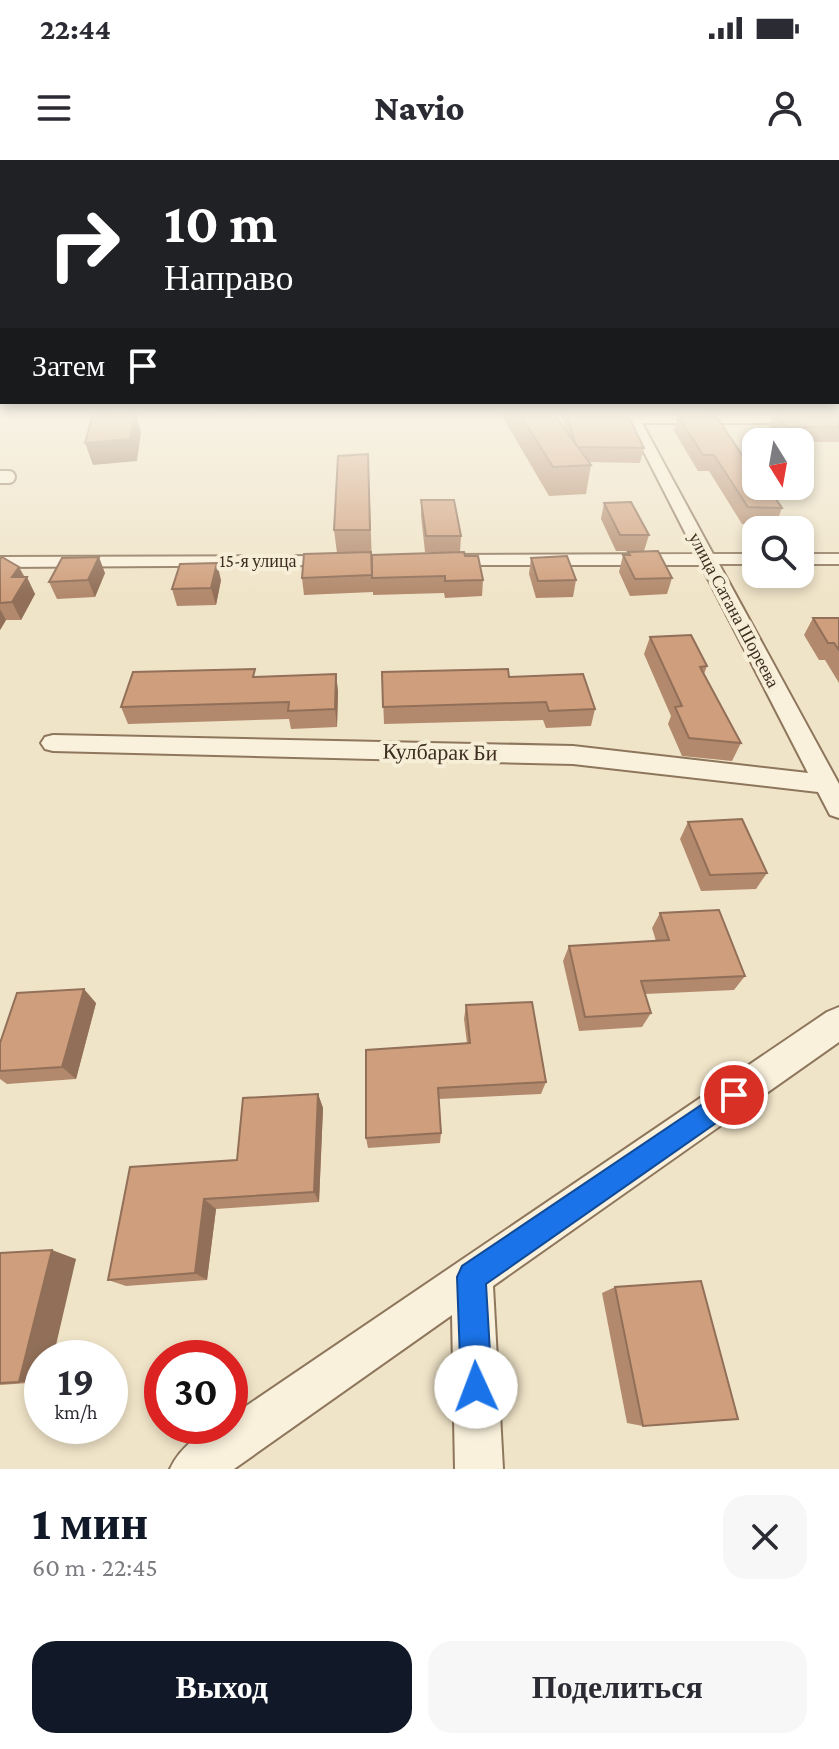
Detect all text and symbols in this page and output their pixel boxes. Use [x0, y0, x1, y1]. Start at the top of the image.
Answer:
text: 22:44 [40, 12, 111, 45]
icon: menu [32, 86, 76, 130]
icon: person [763, 86, 807, 130]
text: Navio [374, 88, 465, 128]
icon: right [32, 192, 136, 296]
text: 10 m [164, 192, 277, 254]
text: Направо [164, 258, 294, 298]
icon: arrive [121, 344, 165, 388]
text: Затем [32, 349, 105, 382]
north arrow [742, 428, 814, 500]
map controls [742, 428, 814, 588]
button: search [742, 516, 814, 588]
street label: улица Сатана Шореева [685, 529, 783, 691]
street label: 15-я улица [219, 551, 297, 571]
street label: Кулбарак Би [382, 738, 498, 766]
pin [700, 1061, 768, 1129]
icon: arrive [712, 1073, 756, 1117]
speed limit sign: 30 [144, 1340, 248, 1444]
position arrow [434, 1345, 518, 1429]
text: 19 [58, 1359, 94, 1404]
text: km/h [54, 1401, 98, 1423]
button: close [723, 1495, 807, 1579]
text: 1 мин [32, 1496, 148, 1549]
text: 60 m · 22:45 [32, 1553, 158, 1582]
button: Выход [32, 1641, 412, 1733]
button: Поделиться [428, 1641, 807, 1733]

